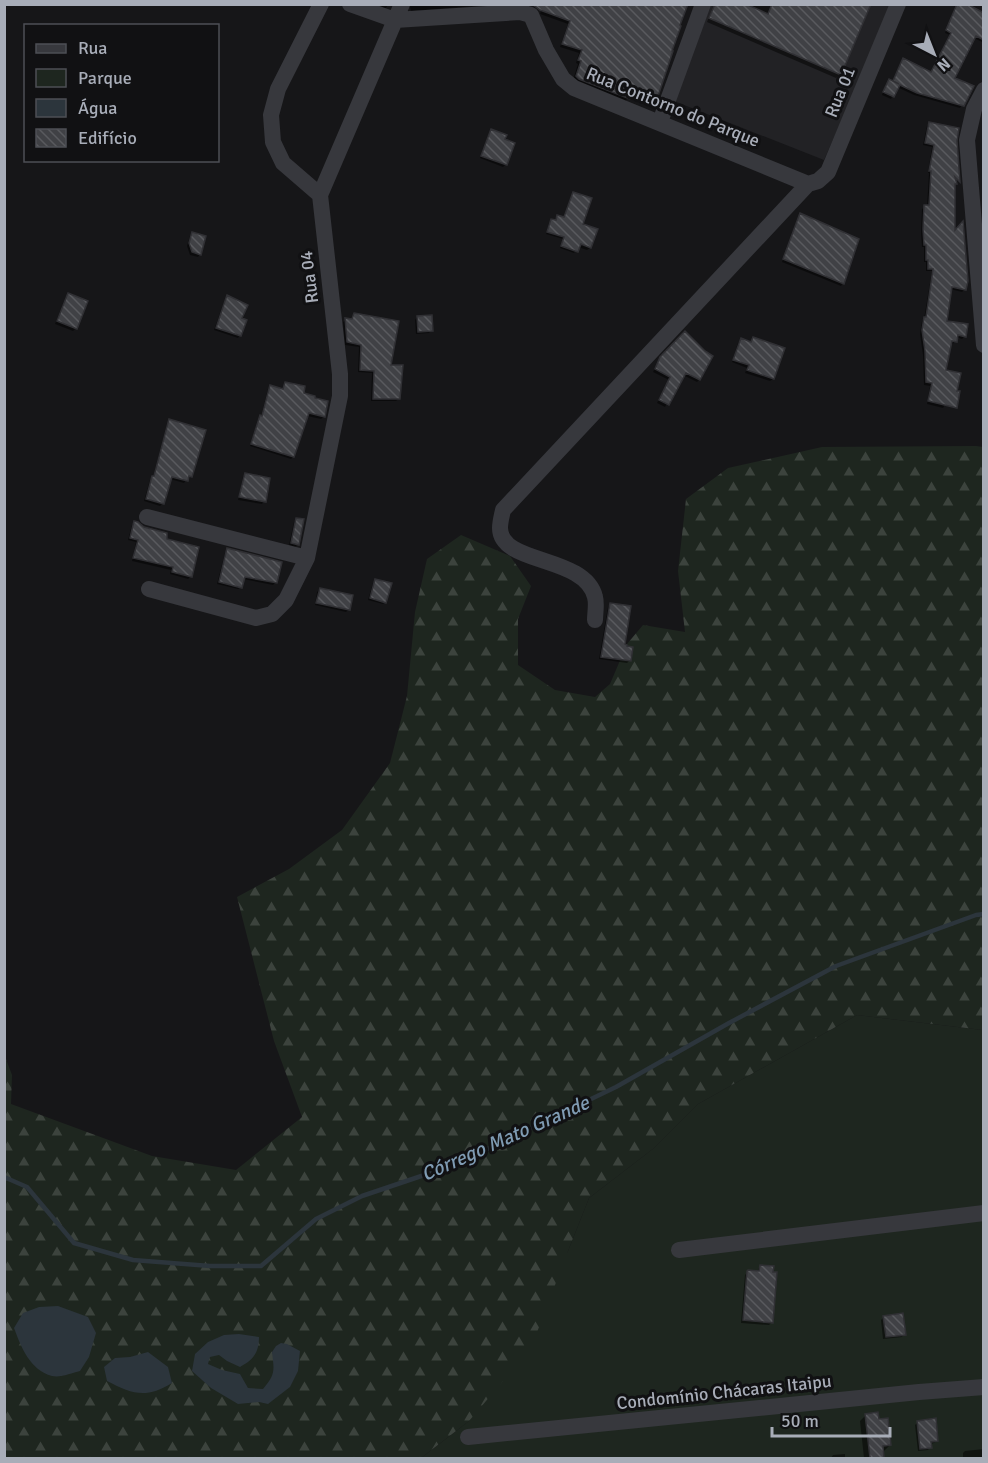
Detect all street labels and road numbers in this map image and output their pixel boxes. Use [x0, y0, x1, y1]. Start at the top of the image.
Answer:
street label: Rua Contorno do Parque [583, 62, 763, 152]
street label: Rua 01 [820, 63, 860, 121]
street label: Rua 04 [295, 249, 323, 305]
street label: Condomínio Chácaras Itaipu [616, 1370, 832, 1414]

